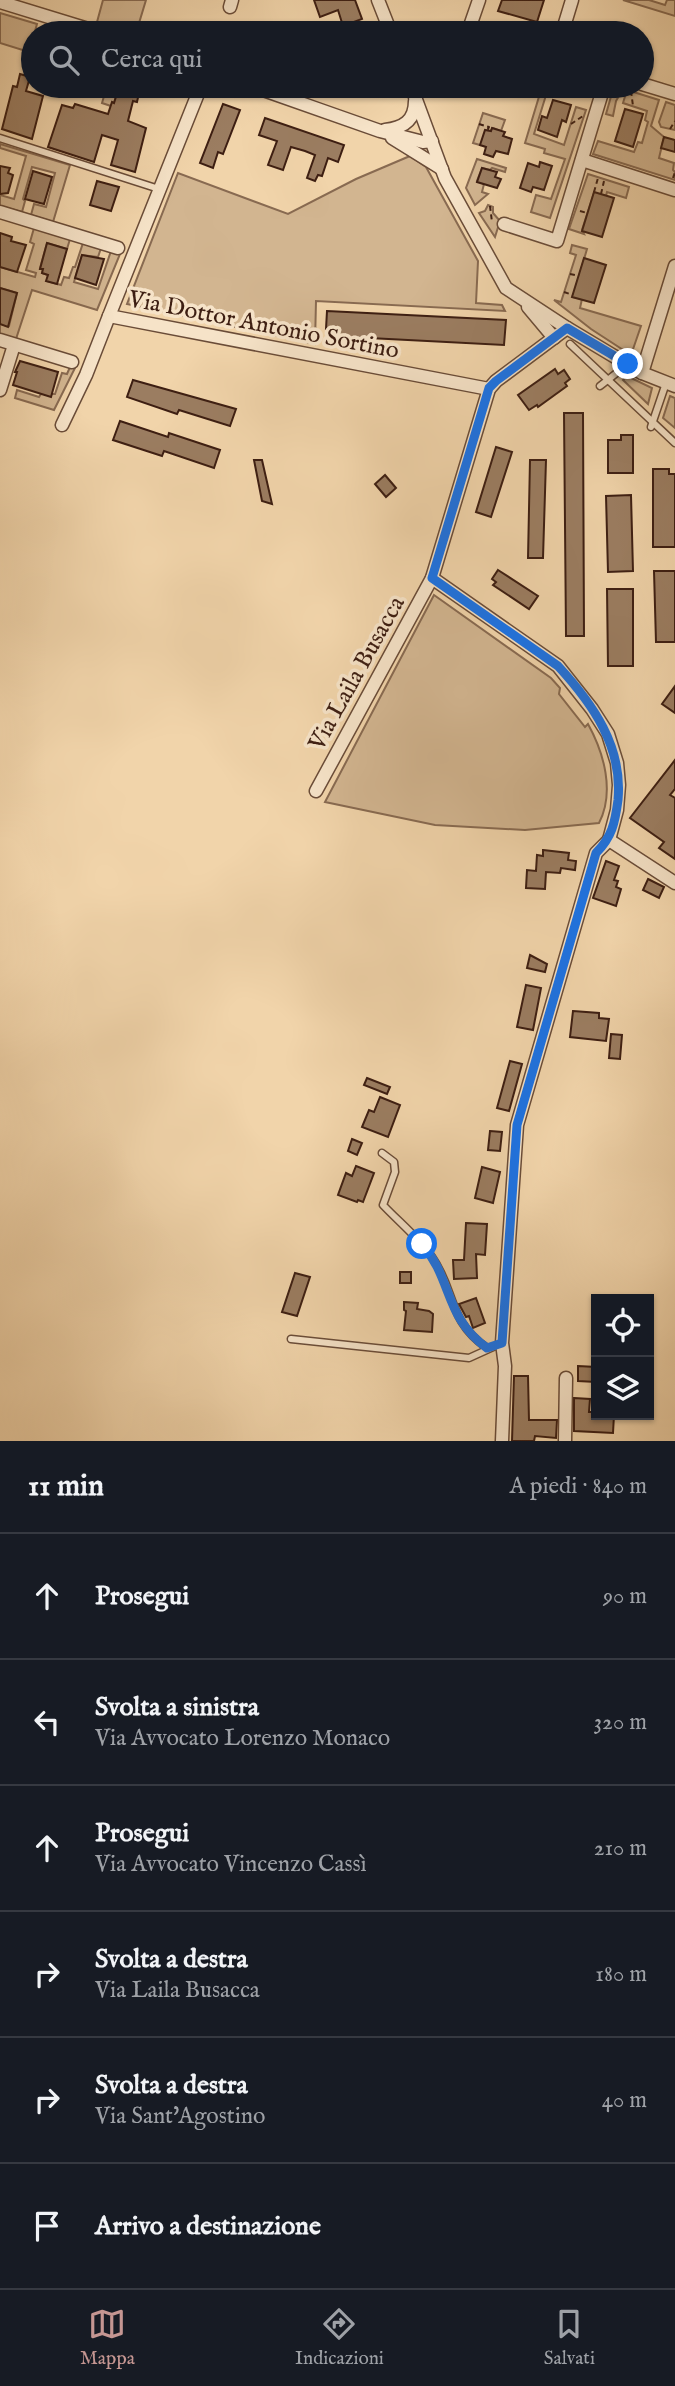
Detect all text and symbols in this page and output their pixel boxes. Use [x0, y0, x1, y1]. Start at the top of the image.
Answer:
search box [21, 21, 654, 98]
icon: search [45, 41, 83, 79]
text: Cerca qui [101, 43, 202, 76]
street label: Via Dottor Antonio Sortino [125, 284, 402, 367]
route end [612, 348, 643, 379]
street label: Via Laila Busacca [302, 591, 413, 757]
route start [406, 1228, 437, 1259]
map controls [591, 1294, 654, 1420]
button: locate [591, 1294, 654, 1357]
button: layers [591, 1357, 654, 1420]
text: 11 min [28, 1468, 104, 1506]
text: A piedi · 840 m [510, 1472, 647, 1501]
icon: ahead [28, 1577, 66, 1615]
text: Prosegui [95, 1580, 189, 1613]
text: 90 m [603, 1582, 647, 1611]
text: Svolta a sinistra [95, 1691, 259, 1724]
icon: left [28, 1703, 66, 1741]
text: 320 m [594, 1708, 647, 1737]
text: Via Avvocato Lorenzo Monaco [95, 1724, 390, 1753]
text: Prosegui [95, 1817, 189, 1850]
icon: ahead [28, 1829, 66, 1867]
text: 210 m [594, 1834, 647, 1863]
text: Via Avvocato Vincenzo Cassì [95, 1850, 367, 1879]
text: Svolta a destra [95, 1943, 248, 1976]
icon: right [28, 1955, 66, 1993]
text: 180 m [595, 1960, 647, 1989]
text: Via Laila Busacca [95, 1976, 260, 2005]
text: Svolta a destra [95, 2069, 248, 2102]
icon: right [28, 2081, 66, 2119]
text: 40 m [602, 2086, 647, 2115]
text: Via Sant'Agostino [95, 2102, 265, 2131]
icon: arrive [28, 2207, 66, 2245]
text: Arrivo a destinazione [95, 2210, 321, 2243]
tab: Mappa [80, 2305, 135, 2371]
tab: Indicazioni [295, 2305, 384, 2371]
tab: Salvati [544, 2305, 595, 2371]

